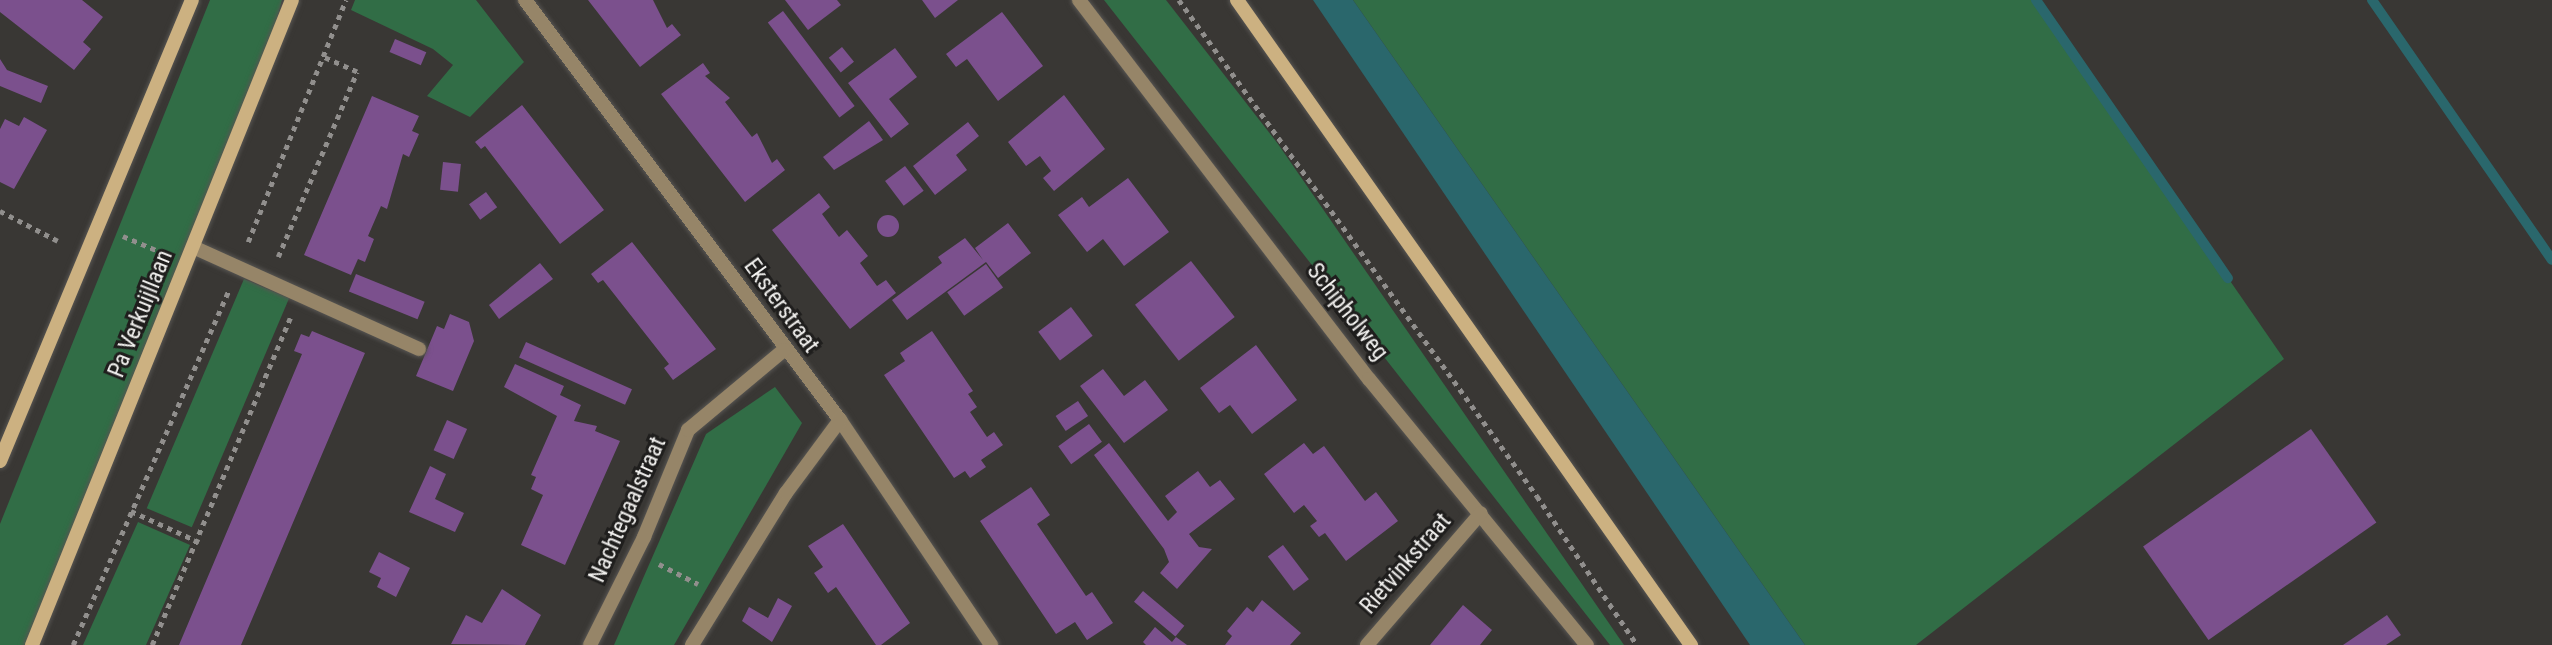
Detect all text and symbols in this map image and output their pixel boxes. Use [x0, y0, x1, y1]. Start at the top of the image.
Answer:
street label: Pa Verkuijllaan [103, 246, 179, 382]
street label: Eksterstraat [738, 254, 824, 358]
street label: Schipholweg [1301, 258, 1393, 366]
street label: Nachtegaalstraat [584, 433, 672, 587]
street label: Rietvinkstraat [1355, 508, 1457, 620]

